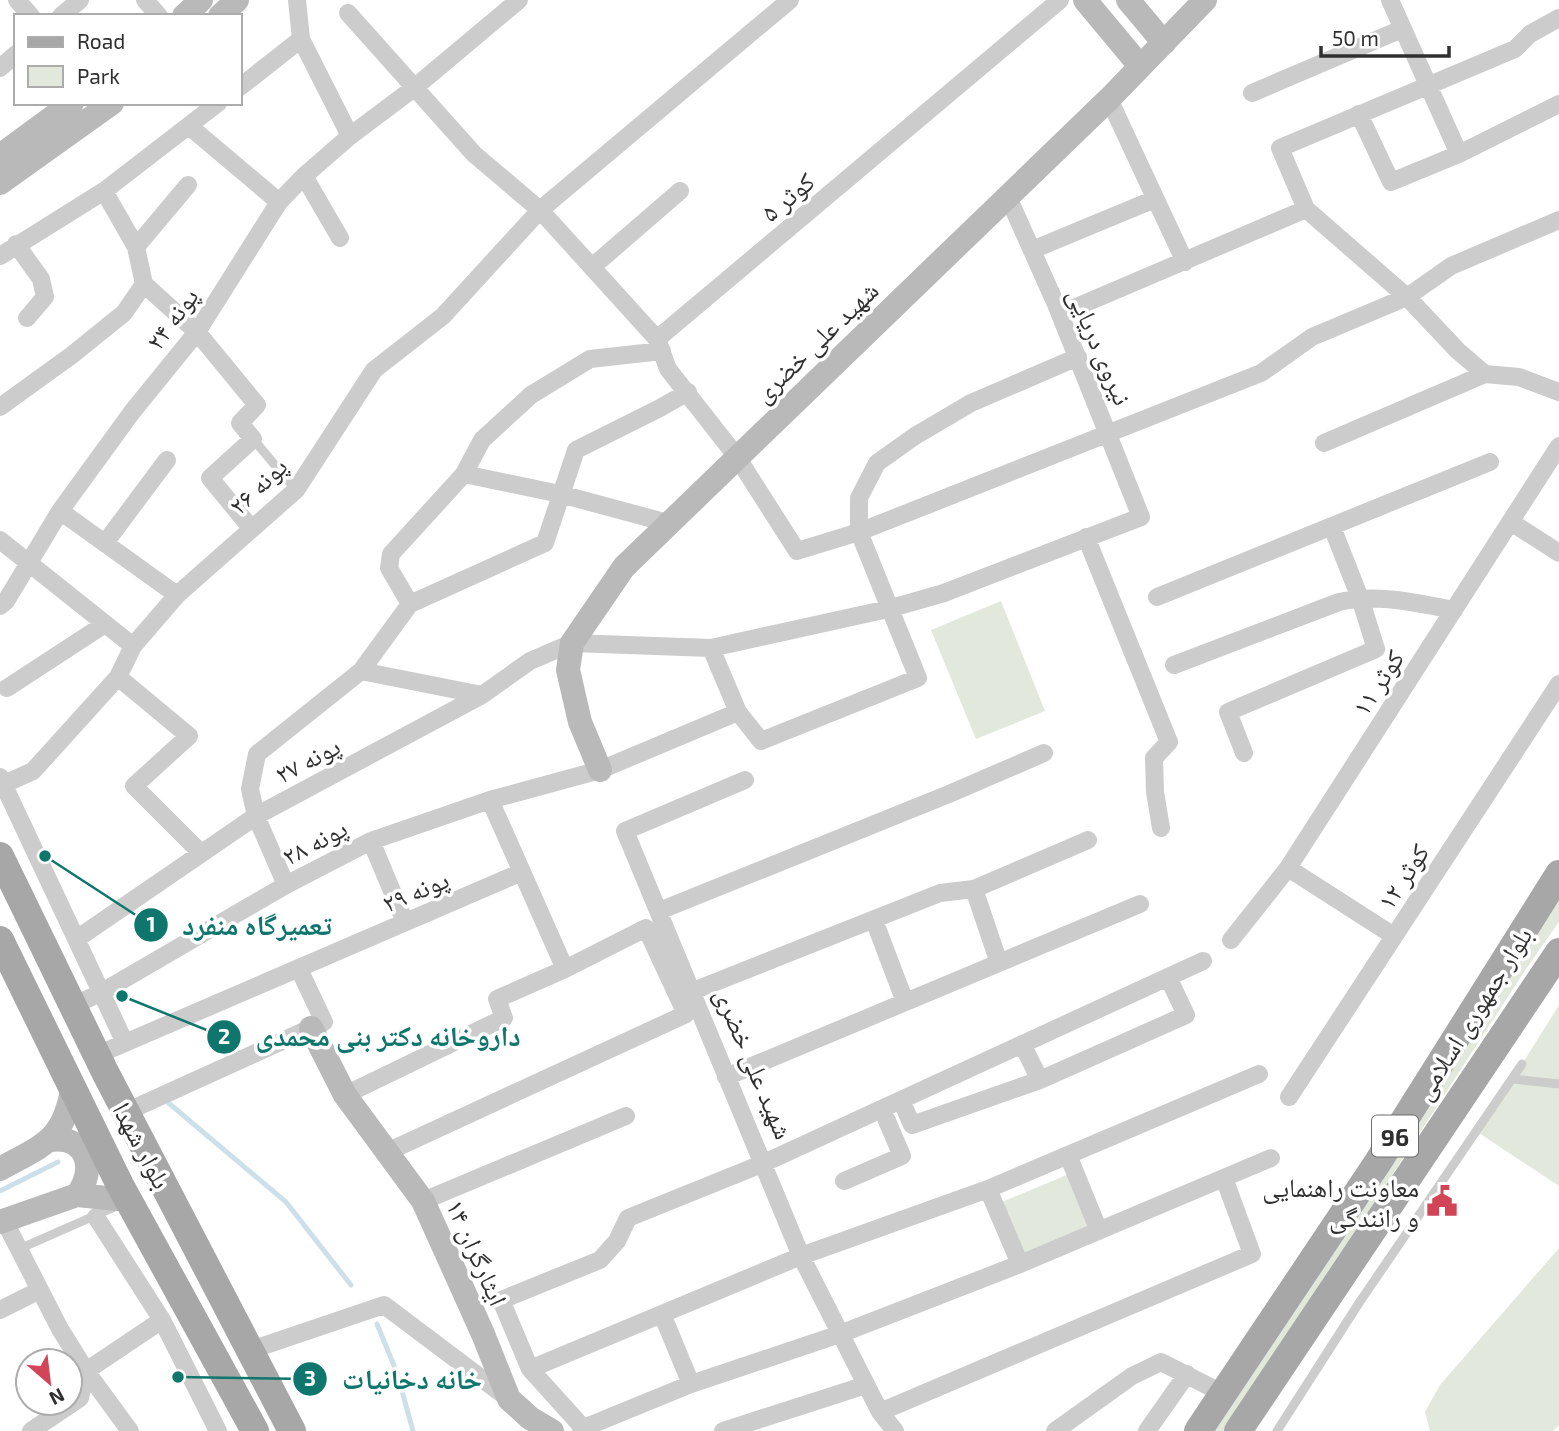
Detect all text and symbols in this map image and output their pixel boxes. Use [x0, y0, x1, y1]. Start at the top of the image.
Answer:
legend [14, 14, 242, 105]
scale bar [1321, 14, 1449, 58]
text: 50 m [1332, 25, 1379, 50]
text: Road [77, 28, 125, 53]
text: Park [77, 63, 120, 88]
street label: کوثر ۵ [754, 165, 821, 228]
street label: شهید علی خضری [746, 274, 885, 410]
street label: پونه ۲۴ [138, 281, 206, 356]
street label: نیروی دریایی [1061, 283, 1140, 410]
street label: پونه ۲۶ [221, 450, 294, 522]
street label: کوثر ۱۱ [1345, 643, 1410, 721]
street label: پونه ۲۷ [269, 729, 346, 791]
street label: پونه ۲۸ [276, 811, 353, 873]
street label: کوثر ۱۲ [1370, 837, 1435, 915]
street label: پونه ۲۹ [377, 862, 454, 920]
callout: تعمیرگاه منفرد [134, 900, 346, 949]
text: تعمیرگاه منفرد [182, 907, 332, 942]
text: 1 [146, 911, 156, 936]
street label: بلوار جمهوری اسلامی [1406, 921, 1539, 1106]
street label: شهید علی خضری [707, 983, 801, 1144]
callout: داروخانه دکتر بنی محمدی [206, 1012, 534, 1061]
text: داروخانه دکتر بنی محمدی [255, 1018, 521, 1054]
text: 2 [218, 1023, 230, 1048]
street label: بلوار شهدا [107, 1097, 179, 1194]
road number: 96 [1372, 1116, 1418, 1156]
place label: معاونت راهنمایی و رانندگی [1262, 1171, 1419, 1234]
public building icon: معاونت راهنمایی و رانندگی [1425, 1184, 1459, 1218]
street label: ایثارگران ۱۴ [439, 1194, 515, 1311]
north arrow [14, 1347, 84, 1417]
callout: خانه دخانیات [293, 1355, 496, 1404]
text: خانه دخانیات [342, 1361, 482, 1396]
text: 3 [304, 1365, 316, 1390]
text: N [46, 1384, 69, 1411]

